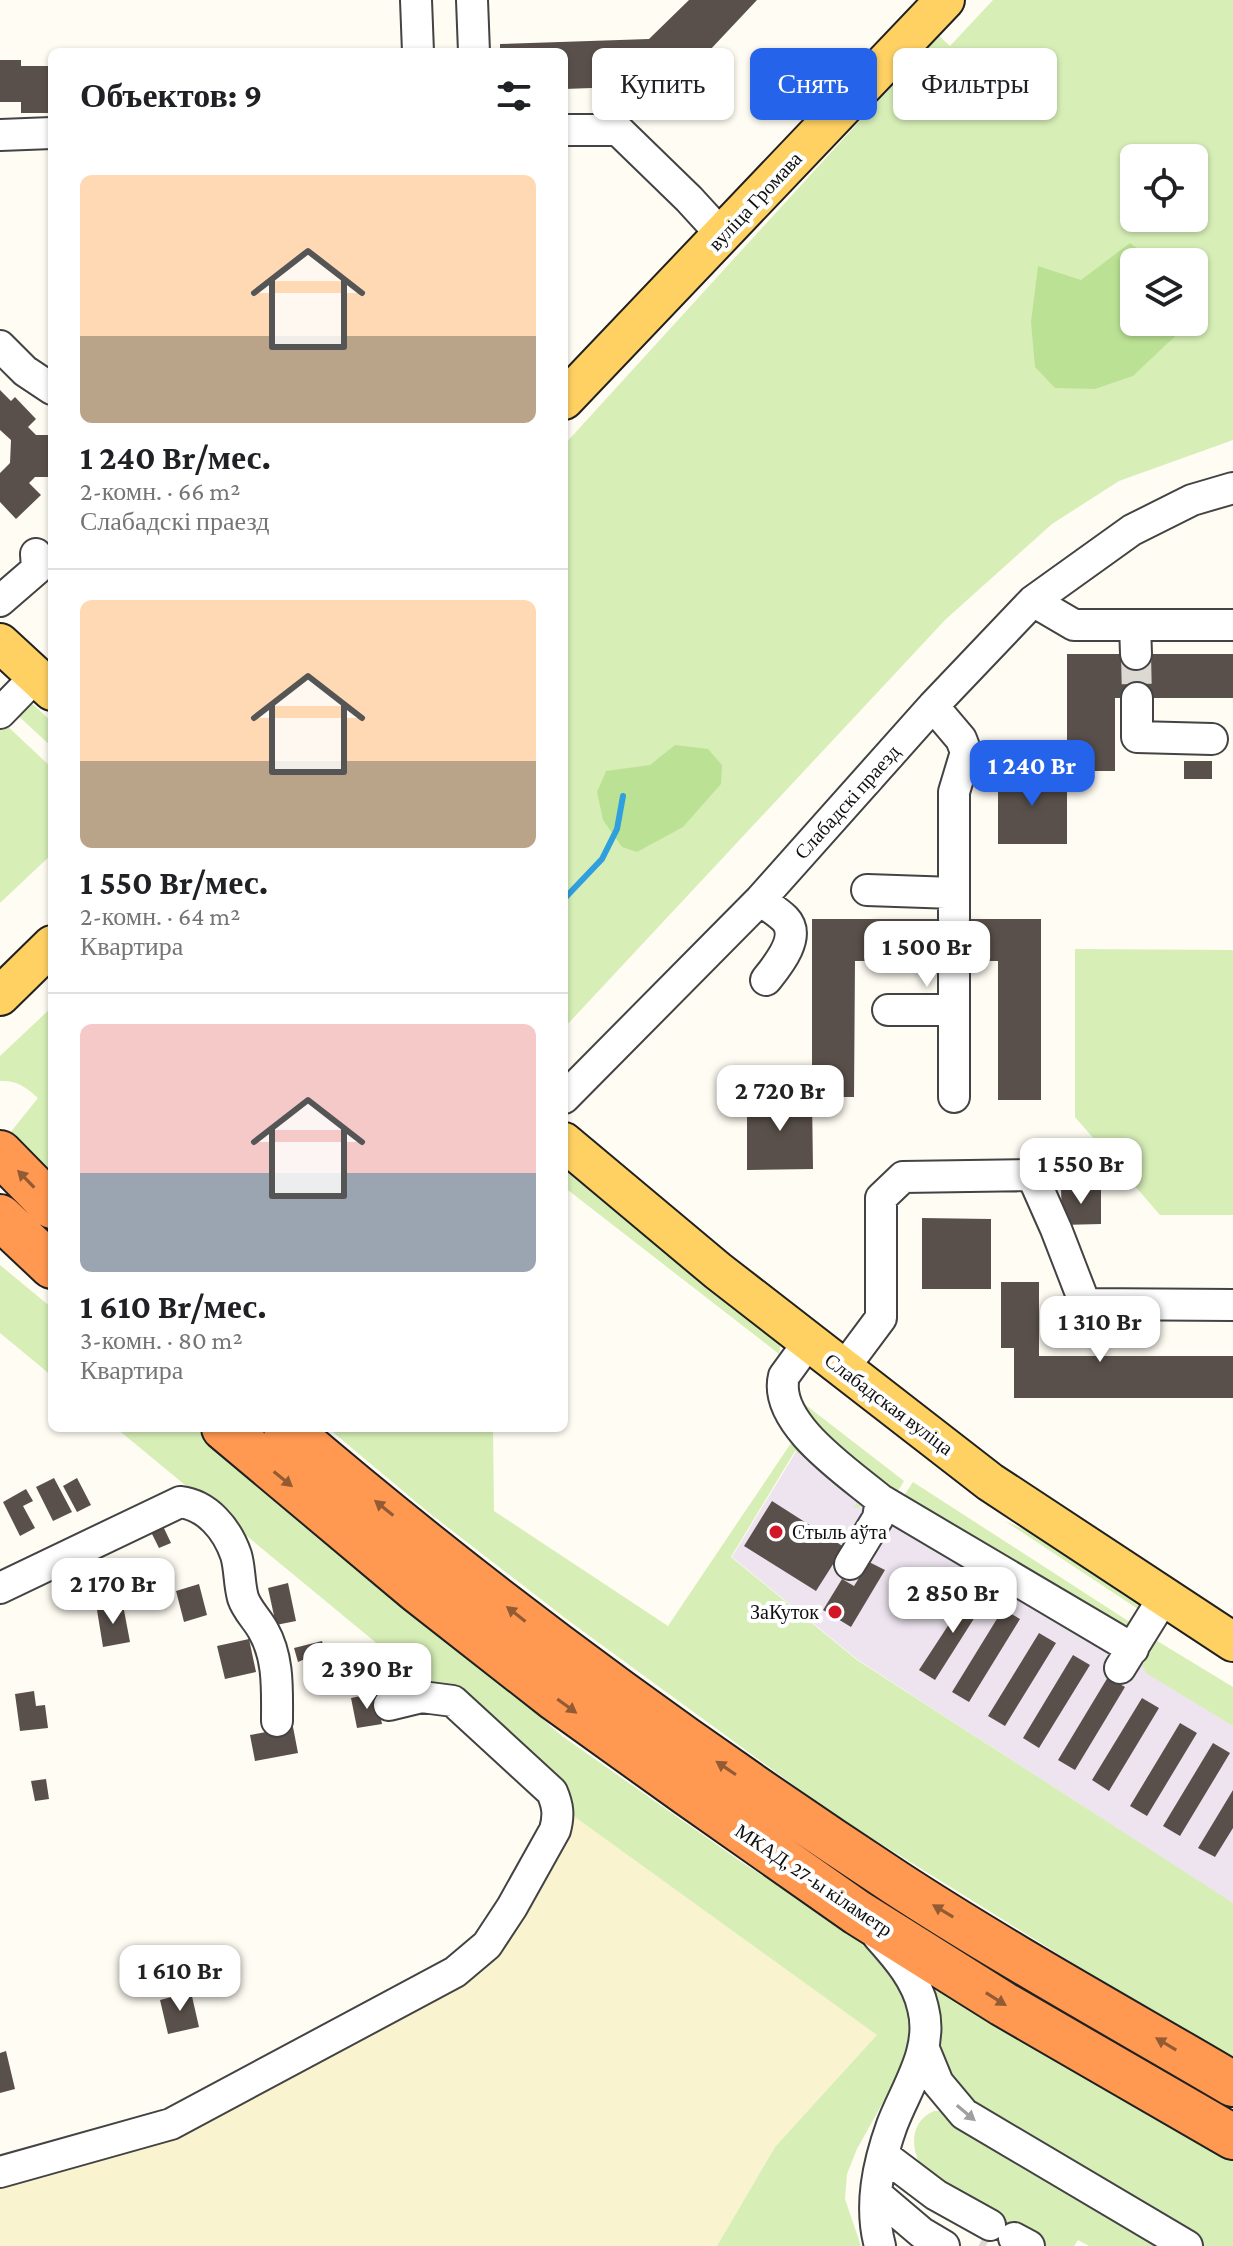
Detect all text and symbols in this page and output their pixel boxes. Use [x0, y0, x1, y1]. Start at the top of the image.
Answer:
chip: Купить [592, 48, 734, 120]
chip: Снять [750, 48, 877, 120]
chip: Фильтры [893, 48, 1057, 120]
icon: filters [492, 74, 536, 118]
text: Объектов: 9 [80, 77, 262, 114]
map controls [1120, 144, 1208, 336]
button: locate [1120, 144, 1208, 232]
street label: вуліца Громава [704, 147, 807, 255]
icon: home [236, 227, 380, 371]
button: layers [1120, 248, 1208, 336]
text: 1 240 Br/мес. [80, 439, 271, 476]
text: 2-комн. · 66 m² [80, 477, 240, 506]
text: Слабадскі праезд [80, 507, 269, 536]
icon: home [236, 652, 380, 796]
street label: Слабадскі праезд [790, 740, 905, 864]
pin: 1 240 Br [949, 740, 1115, 808]
text: 1 240 Br [988, 751, 1076, 780]
text: 1 550 Br/мес. [80, 864, 268, 901]
text: 2-комн. · 64 m² [80, 902, 240, 931]
pin: 1 500 Br [844, 921, 1010, 989]
text: Квартира [80, 932, 183, 961]
text: 1 500 Br [882, 932, 972, 961]
pin: 2 720 Br [697, 1065, 863, 1133]
icon: home [236, 1076, 380, 1220]
text: 2 720 Br [735, 1076, 825, 1105]
pin: 1 550 Br [998, 1138, 1164, 1206]
text: 1 550 Br [1038, 1149, 1124, 1178]
one-way arrow [17, 1170, 36, 1189]
text: 1 610 Br/мес. [80, 1288, 267, 1325]
pin: 1 310 Br [1017, 1296, 1183, 1364]
text: 1 310 Br [1058, 1307, 1142, 1336]
text: 3-комн. · 80 m² [80, 1326, 243, 1355]
street label: Слабадская вуліца [820, 1349, 957, 1460]
text: Квартира [80, 1356, 183, 1385]
one-way arrow [272, 1470, 292, 1487]
one-way arrow [374, 1501, 394, 1517]
place label: Стыль аўта [792, 1521, 887, 1544]
marker: Стыль аўта [767, 1523, 785, 1541]
pin: 2 170 Br [30, 1558, 196, 1626]
pin: 2 850 Br [870, 1567, 1036, 1635]
text: 2 170 Br [70, 1569, 156, 1598]
text: 2 850 Br [907, 1578, 999, 1607]
place label: ЗаКуток [750, 1601, 819, 1624]
marker: ЗаКуток [826, 1603, 844, 1621]
one-way arrow [506, 1606, 526, 1623]
pin: 2 390 Br [284, 1643, 450, 1711]
text: 2 390 Br [321, 1654, 413, 1683]
one-way arrow [556, 1698, 577, 1714]
one-way arrow [715, 1760, 736, 1775]
street label: МКАД, 27-ы кіламетр [731, 1819, 897, 1942]
one-way arrow [932, 1904, 954, 1918]
pin: 1 610 Br [97, 1945, 263, 2013]
text: 1 610 Br [137, 1956, 223, 1985]
one-way arrow [985, 1992, 1007, 2006]
one-way arrow [1155, 2037, 1177, 2051]
one-way arrow [956, 2104, 976, 2121]

